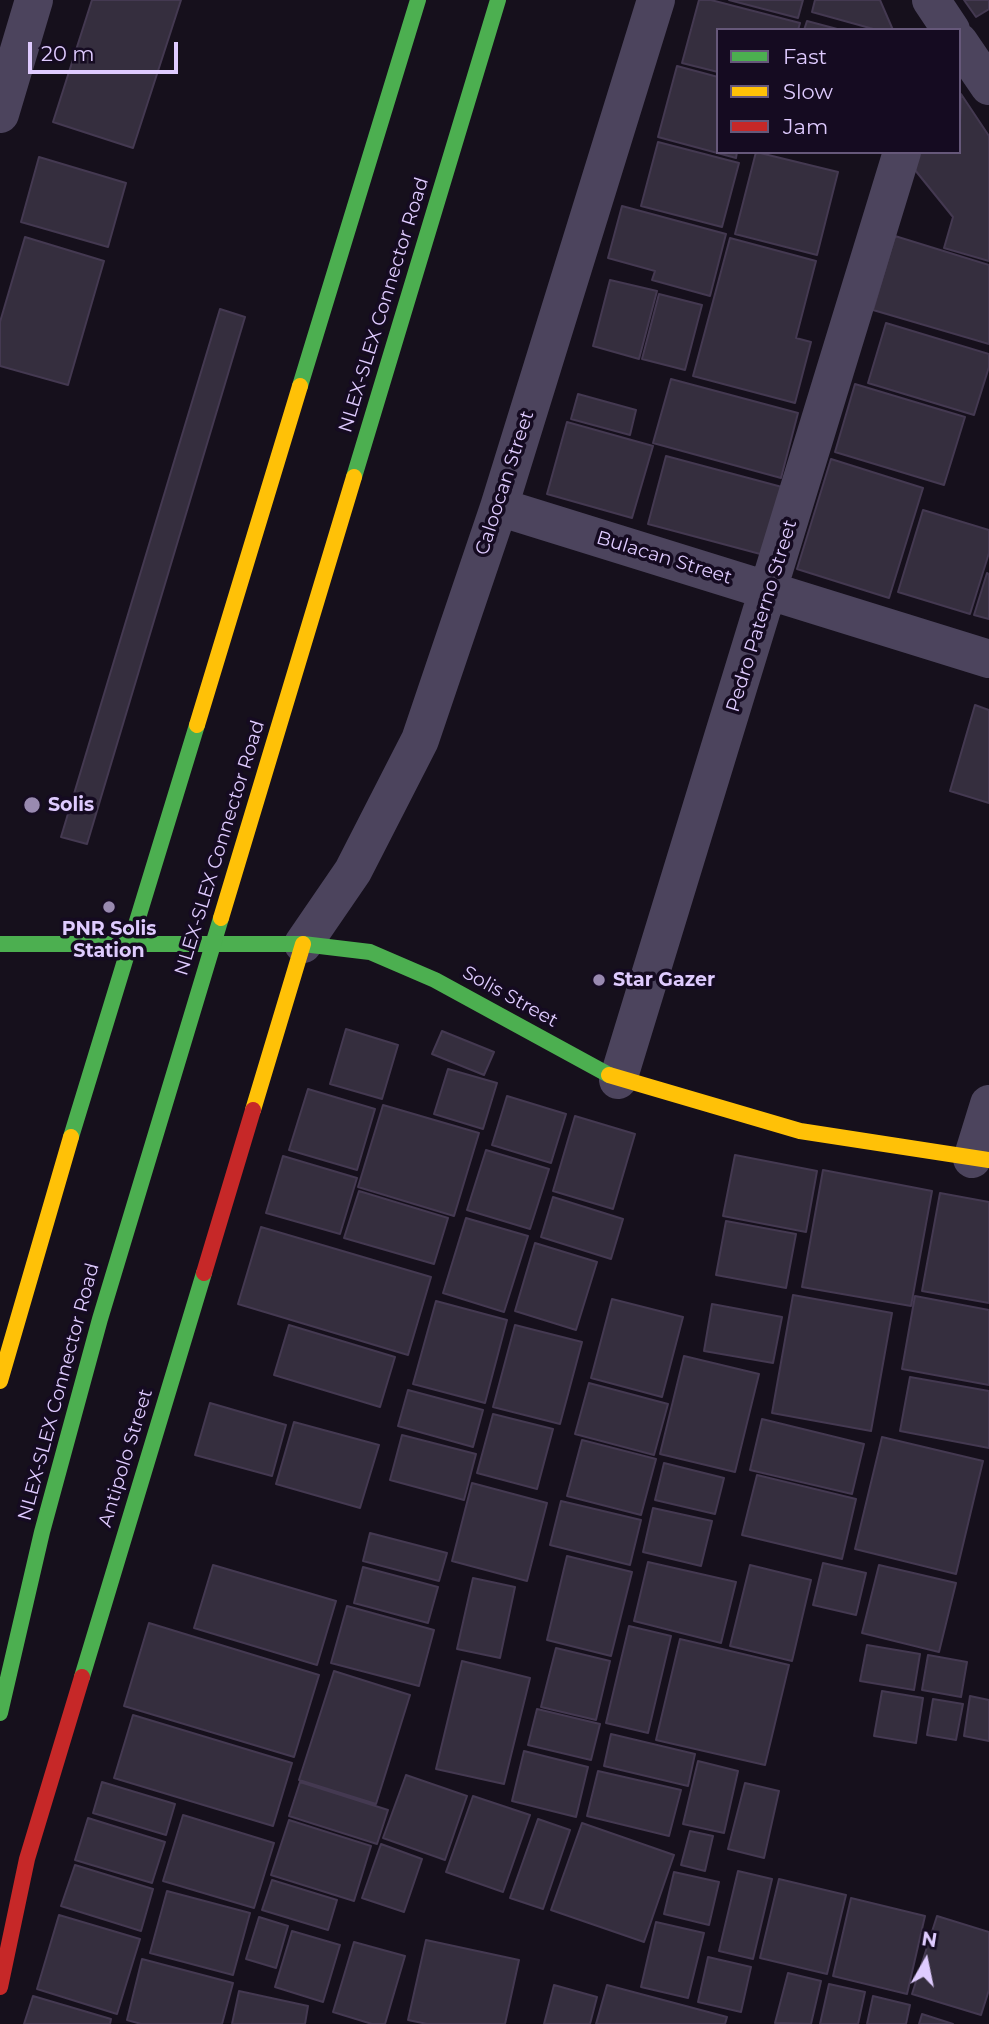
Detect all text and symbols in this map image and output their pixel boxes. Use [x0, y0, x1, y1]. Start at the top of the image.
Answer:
scale bar [32, 28, 182, 72]
legend [716, 28, 961, 154]
text: 20 m [41, 41, 95, 66]
text: Fast [783, 44, 827, 69]
text: Slow [783, 79, 833, 104]
text: Jam [783, 114, 828, 139]
street label: NLEX-SLEX Connector Road [334, 175, 434, 435]
street label: Caloocan Street [471, 408, 539, 558]
street label: Pedro Paterno Street [722, 517, 802, 715]
street label: Bulacan Street [593, 527, 735, 589]
street label: NLEX-SLEX Connector Road [170, 718, 270, 978]
place label: Solis [48, 794, 94, 816]
marker: Solis [22, 795, 42, 815]
marker: PNR Solis Station [101, 899, 117, 915]
place label: PNR Solis Station [62, 918, 156, 962]
street label: Solis Street [458, 961, 562, 1033]
place label: Star Gazer [613, 969, 715, 991]
marker: Star Gazer [591, 972, 607, 988]
street label: NLEX-SLEX Connector Road [14, 1261, 104, 1523]
street label: Antipolo Street [94, 1386, 158, 1530]
north arrow [891, 1926, 961, 1996]
text: N [920, 1927, 939, 1952]

